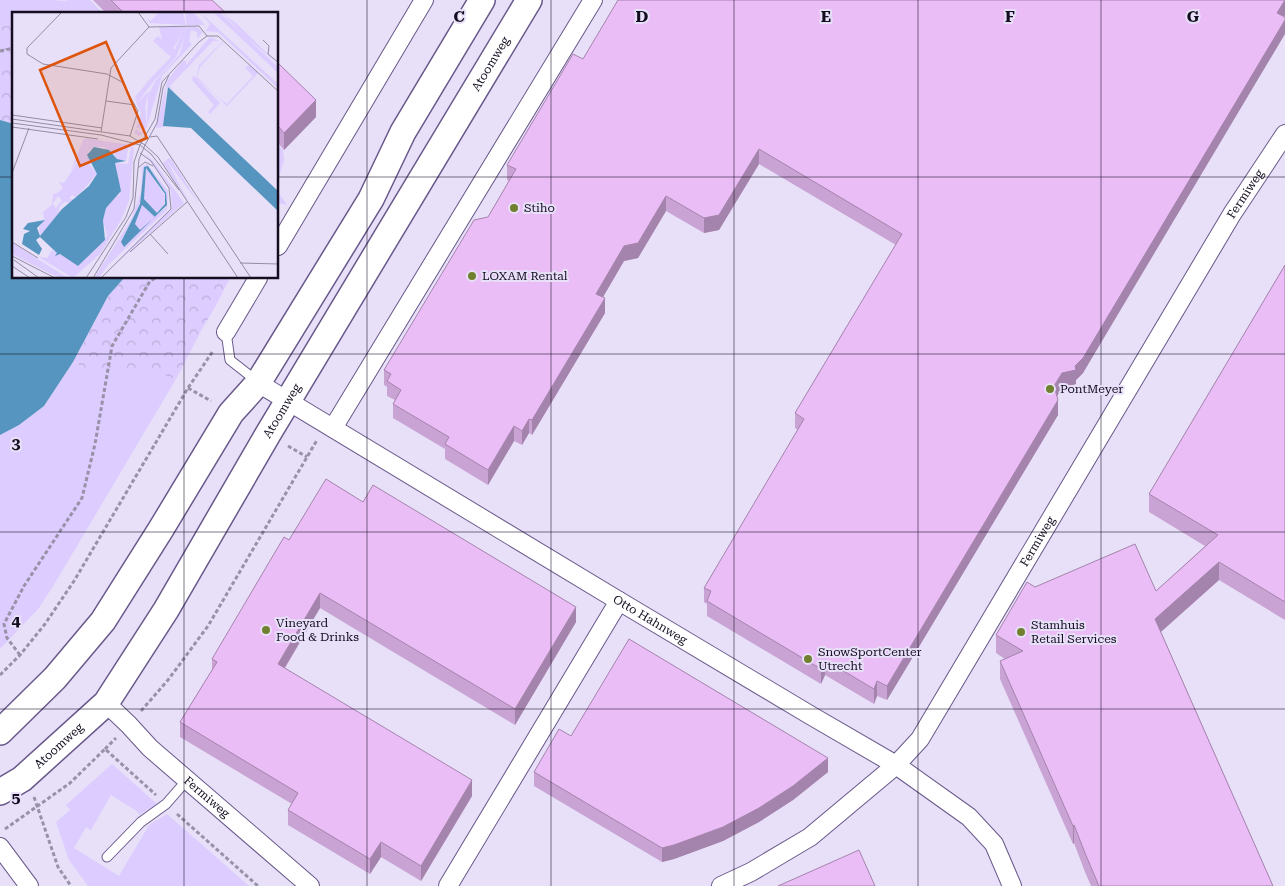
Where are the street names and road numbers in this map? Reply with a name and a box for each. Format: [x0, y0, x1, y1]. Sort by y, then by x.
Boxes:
street label: Atoomweg [469, 34, 513, 94]
street label: Fermiweg [1224, 167, 1267, 221]
street label: Atoomweg [260, 381, 304, 441]
street label: Fermiweg [1017, 514, 1058, 569]
street label: Otto Hahnweg [611, 592, 690, 647]
street label: Atoomweg [31, 720, 86, 772]
street label: Fermiweg [181, 773, 233, 821]

